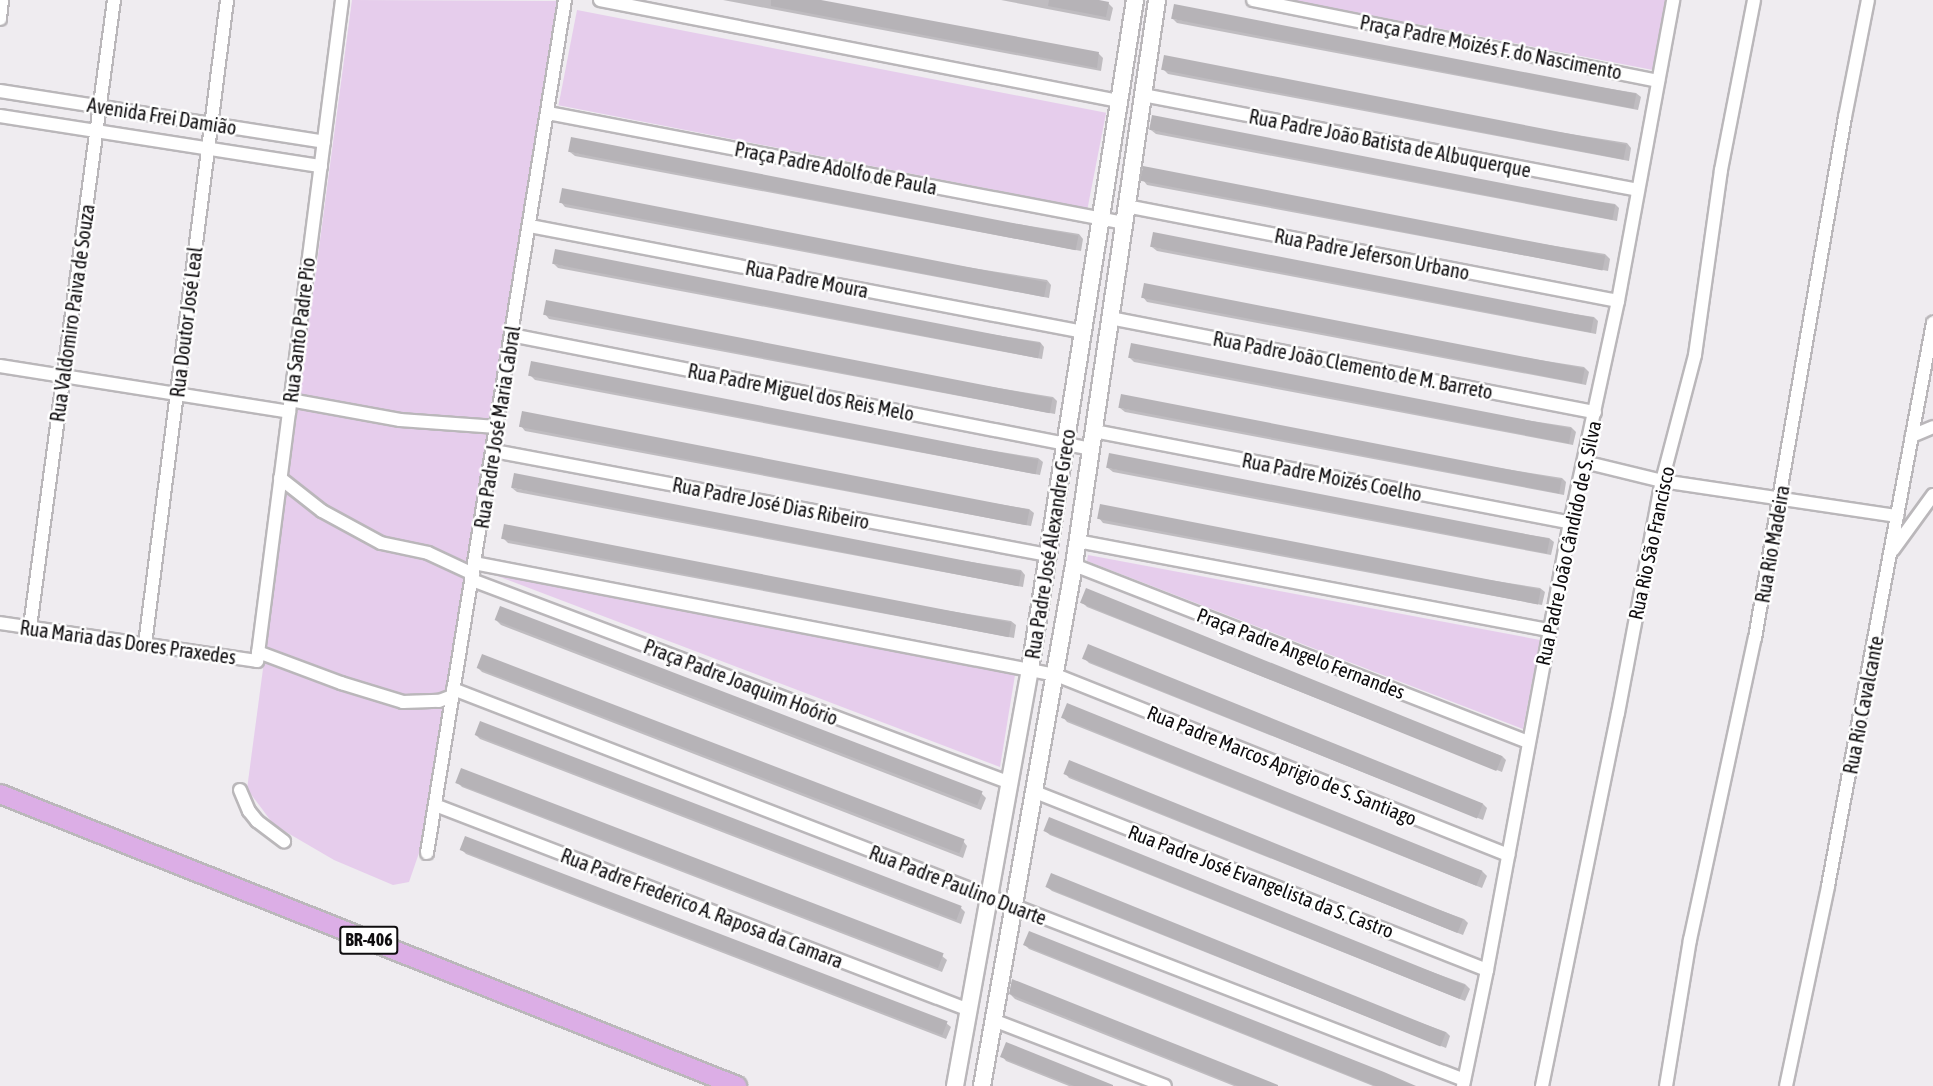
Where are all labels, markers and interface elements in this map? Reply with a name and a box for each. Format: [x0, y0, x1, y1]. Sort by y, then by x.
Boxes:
street label: Praça Padre Moizés F. do Nascimento [1358, 10, 1624, 84]
street label: Avenida Frei Damião [86, 92, 238, 140]
street label: Rua Padre João Batista de Albuquerque [1247, 104, 1533, 182]
street label: Praça Padre Adolfo de Paula [733, 137, 939, 199]
street label: Rua Valdomiro Paiva de Souza [45, 202, 99, 424]
street label: Rua Padre Jeferson Urbano [1272, 223, 1472, 285]
street label: Rua Doutor José Leal [165, 245, 207, 399]
street label: Rua Padre Moura [743, 255, 871, 303]
street label: Rua Santo Padre Pio [278, 256, 320, 404]
street label: Rua Padre José Maria Cabral [469, 324, 525, 530]
street label: Rua Padre João Clemento de M. Barreto [1211, 326, 1495, 404]
street label: Rua Padre Miguel dos Reis Melo [686, 358, 916, 426]
street label: Rua Padre João Cândido de S. Silva [1530, 418, 1606, 668]
street label: Rua Padre José Alexandre Greco [1020, 427, 1080, 661]
street label: Rua Padre Moizés Coelho [1240, 448, 1424, 506]
street label: Rua Rio São Francisco [1623, 464, 1679, 622]
street label: Rua Padre José Dias Ribeiro [670, 472, 872, 534]
street label: Rua Rio Madeira [1750, 483, 1794, 605]
street label: Praça Padre Angelo Fernandes [1194, 602, 1408, 704]
street label: Rua Maria das Dores Praxedes [18, 615, 238, 669]
street label: Praça Padre Joaquim Hoório [640, 634, 842, 730]
street label: Rua Rio Cavalcante [1838, 634, 1888, 776]
street label: Rua Padre Marcos Aprigio de S. Santiago [1144, 700, 1420, 830]
street label: Rua Padre José Evangelista da S. Castro [1125, 819, 1397, 943]
street label: Rua Padre Paulino Duarte [866, 840, 1050, 930]
street label: Rua Padre Frederico A. Raposa da Camara [557, 843, 847, 973]
road number: BR-406 [339, 925, 399, 955]

